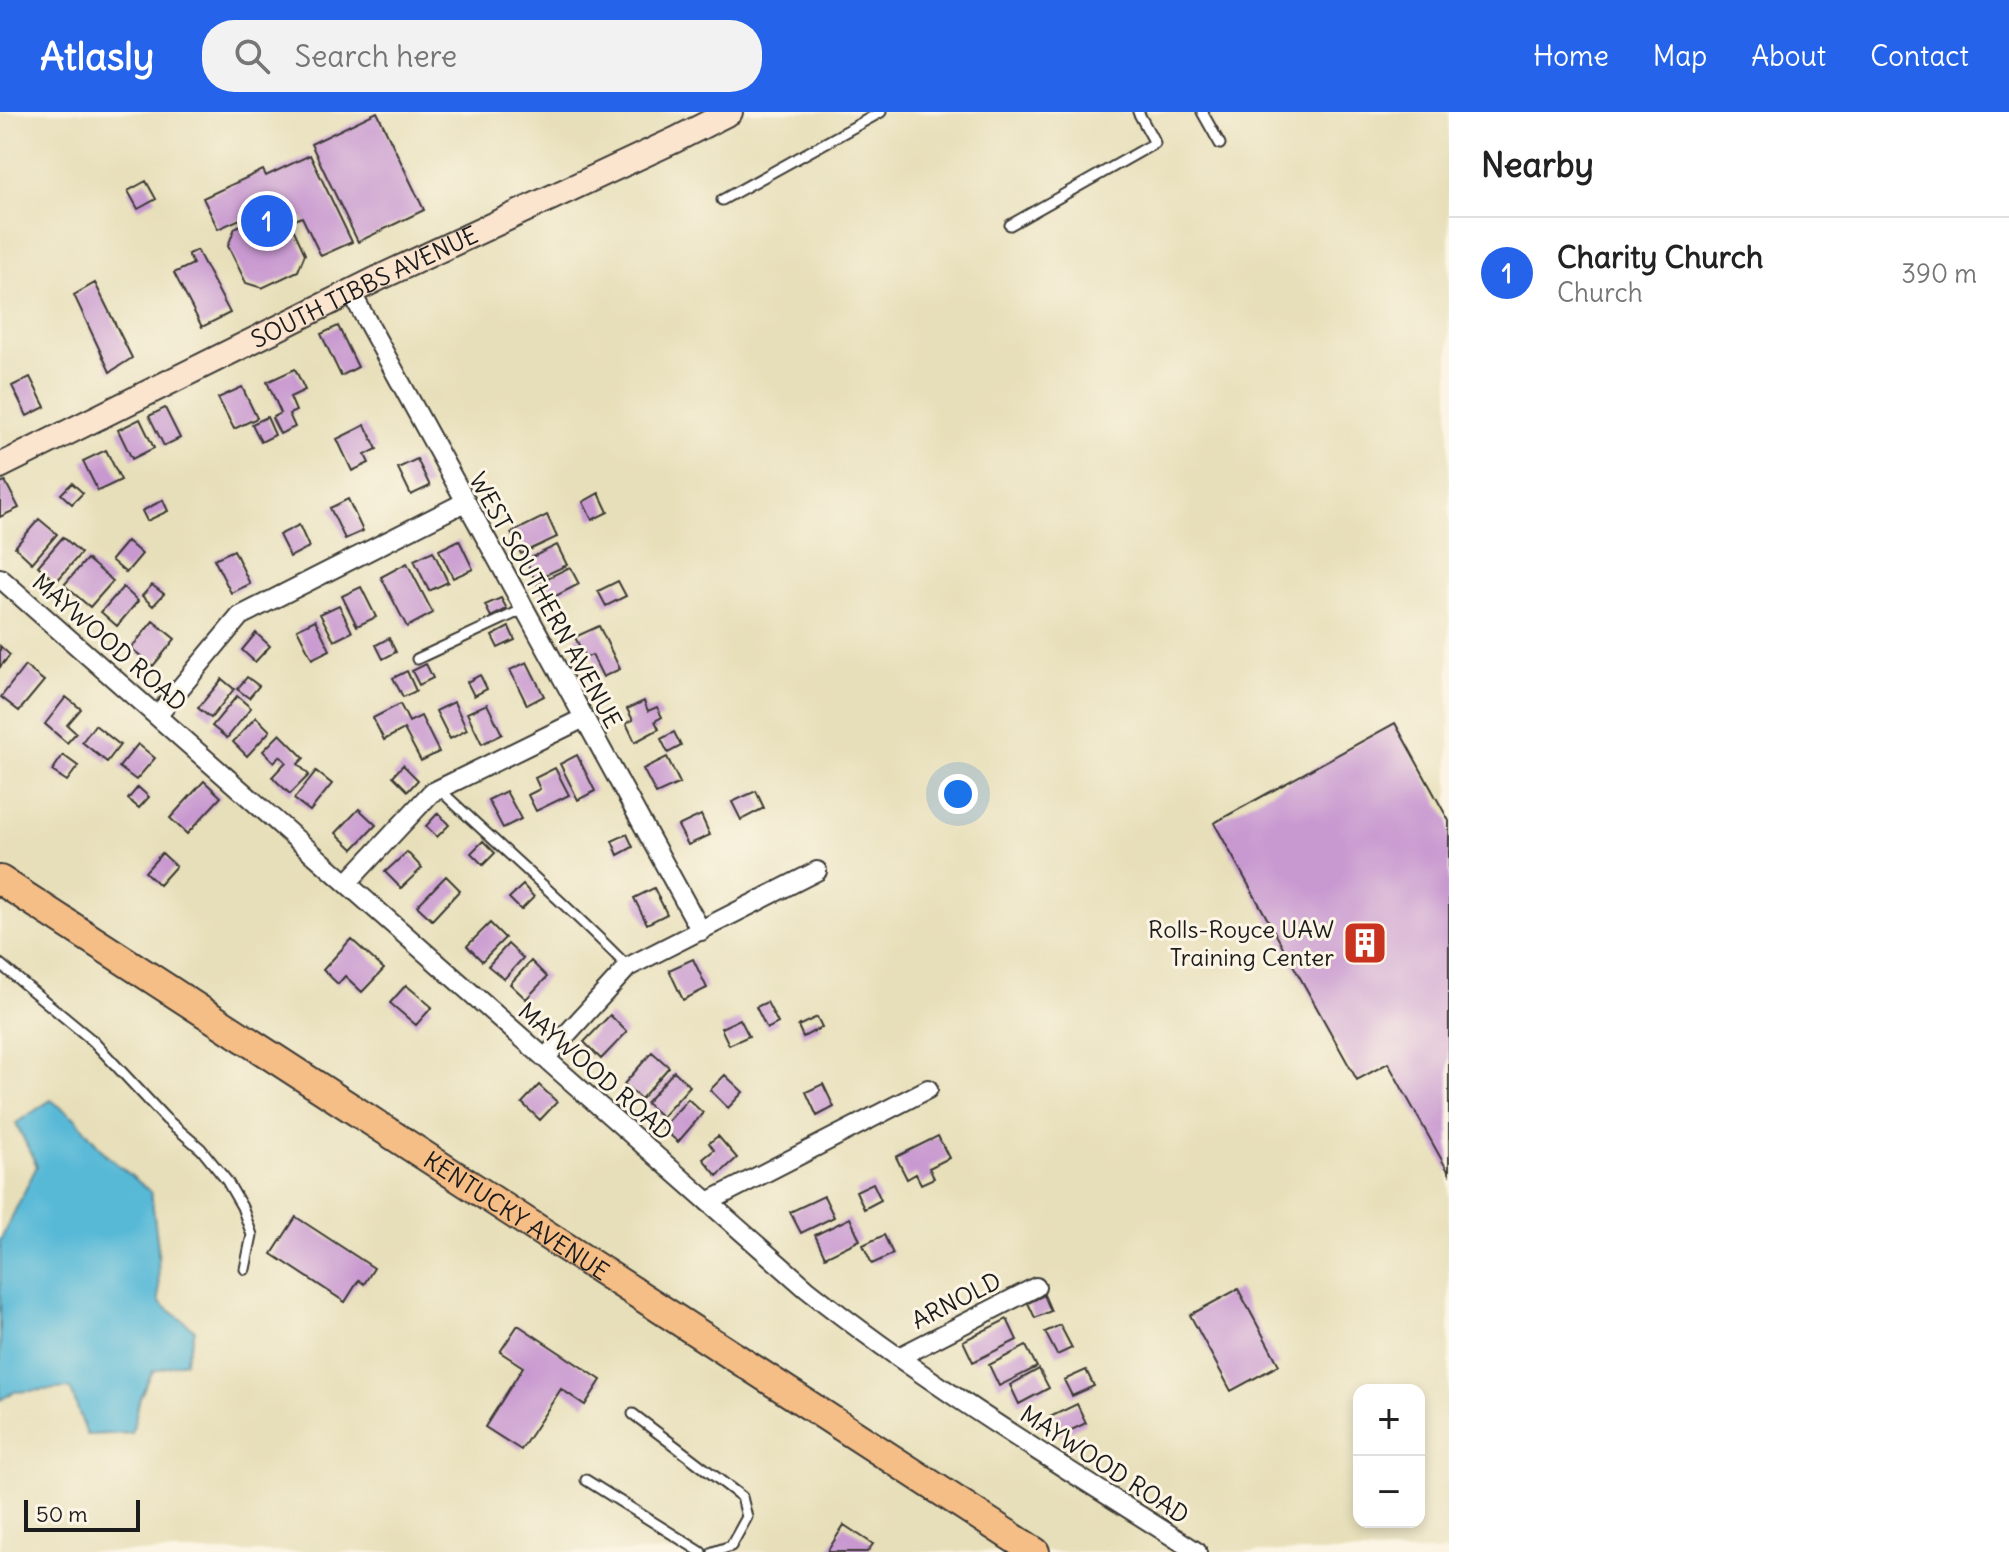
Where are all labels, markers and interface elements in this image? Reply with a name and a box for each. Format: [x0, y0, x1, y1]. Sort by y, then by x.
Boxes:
search box [202, 20, 762, 92]
text: Atlasly [40, 33, 154, 80]
icon: search [230, 34, 274, 78]
text: Search here [294, 37, 457, 75]
text: Home [1533, 38, 1609, 74]
text: Map [1653, 38, 1707, 74]
text: About [1751, 38, 1826, 74]
text: Contact [1870, 38, 1969, 74]
text: Nearby [1481, 143, 1594, 186]
pin: 1 [241, 191, 293, 251]
street label: SOUTH TIBBS AVENUE [246, 219, 482, 354]
text: Charity Church [1557, 238, 1763, 276]
text: 1 [1502, 257, 1512, 290]
text: 390 m [1901, 257, 1977, 290]
text: Church [1557, 276, 1643, 309]
street label: WEST SOUTHERN AVENUE [463, 467, 629, 733]
street label: MAYWOOD ROAD [27, 567, 193, 717]
your location [938, 774, 978, 814]
place label: Rolls-Royce UAW Training Center [1148, 914, 1334, 972]
building icon: Rolls-Royce UAW Training Center [1341, 919, 1389, 967]
street label: MAYWOOD ROAD [513, 996, 679, 1146]
street label: KENTUCKY AVENUE [418, 1144, 615, 1287]
street label: ARNOLD [906, 1265, 1006, 1335]
map controls [1353, 1384, 1425, 1528]
button: + [1353, 1384, 1425, 1456]
street label: MAYWOOD ROAD [1015, 1398, 1195, 1530]
button: − [1353, 1456, 1425, 1528]
scale bar [24, 1496, 140, 1532]
text: 50 m [36, 1500, 88, 1528]

